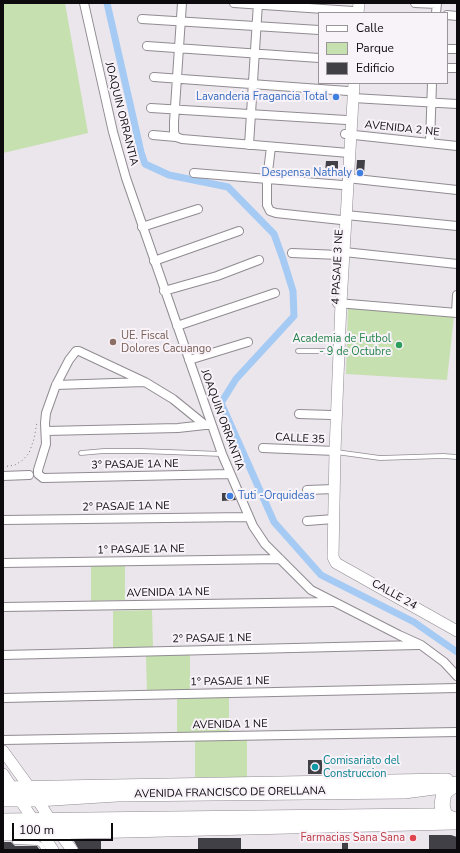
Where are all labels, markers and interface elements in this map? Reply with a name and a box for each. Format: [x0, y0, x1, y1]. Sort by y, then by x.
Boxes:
legend [318, 12, 448, 84]
text: Calle [356, 20, 384, 36]
text: Parque [356, 40, 394, 56]
text: Edificio [356, 60, 394, 76]
street label: JOAQUIN ORRANTIA [102, 61, 140, 167]
place label: Lavanderia Fragancia Total [196, 90, 328, 104]
marker: Lavanderia Fragancia Total [331, 92, 341, 102]
street label: AVENIDA 2 NE [364, 119, 440, 139]
place label: Despensa Nathaly [262, 166, 352, 180]
marker: Despensa Nathaly [355, 168, 365, 178]
street label: 4 PASAJE 3 NE [329, 229, 347, 305]
place label: UE. Fiscal Dolores Cacuango [121, 329, 211, 355]
place label: Academia de Futbol - 9 de Octubre [292, 332, 391, 358]
marker: UE. Fiscal Dolores Cacuango [108, 337, 118, 347]
marker: Academia de Futbol - 9 de Octubre [394, 340, 404, 350]
street label: JOAQUIN ORRANTIA [198, 368, 246, 472]
street label: CALLE 35 [275, 431, 325, 447]
street label: 3° PASAJE 1A NE [91, 458, 179, 472]
place label: Tuti -Orquideas [238, 489, 315, 503]
marker: Tuti -Orquideas [225, 491, 235, 501]
street label: 2° PASAJE 1A NE [82, 500, 170, 514]
street label: 1° PASAJE 1A NE [97, 543, 185, 557]
street label: CALLE 24 [369, 577, 419, 613]
street label: AVENIDA 1A NE [126, 586, 210, 600]
street label: 2° PASAJE 1 NE [172, 632, 252, 646]
street label: 1° PASAJE 1 NE [190, 675, 270, 689]
street label: AVENIDA 1 NE [192, 718, 268, 732]
place label: Comisariato del Construccion [323, 754, 400, 780]
marker: Comisariato del Construccion [310, 762, 320, 772]
street label: AVENIDA FRANCISCO DE ORELLANA [134, 785, 326, 801]
scale bar [14, 815, 115, 841]
text: 100 m [19, 822, 54, 838]
place label: Farmacias Sana Sana [300, 831, 405, 845]
marker: Farmacias Sana Sana [408, 833, 418, 843]

